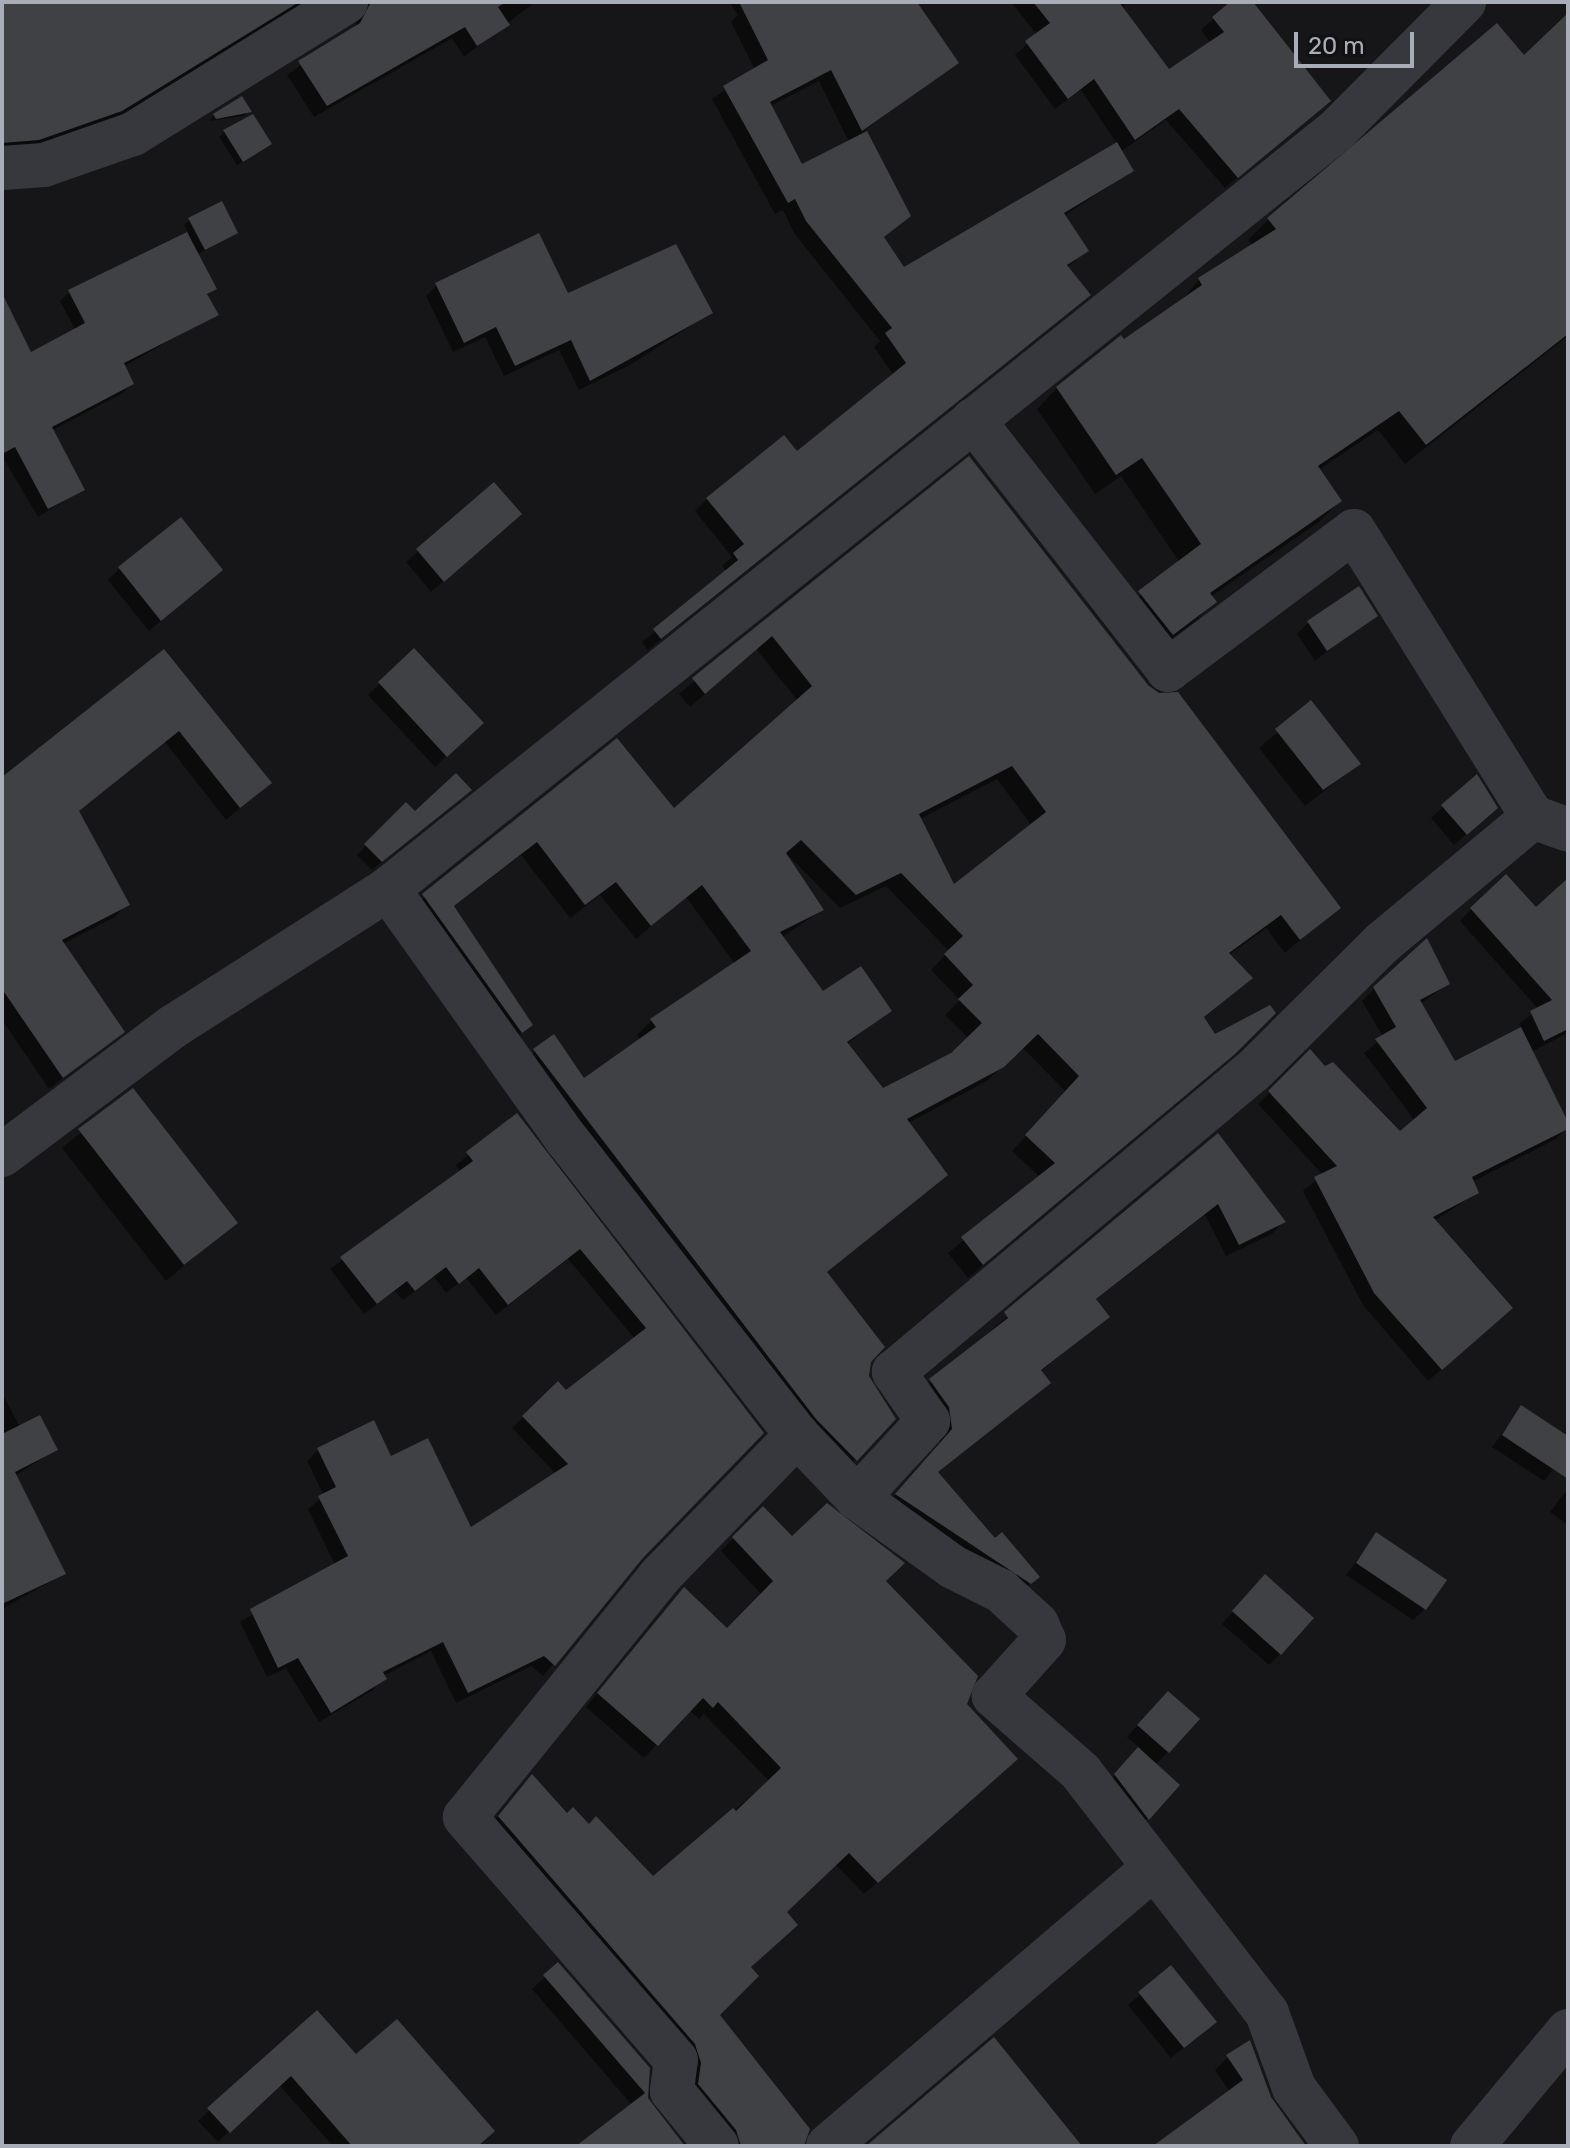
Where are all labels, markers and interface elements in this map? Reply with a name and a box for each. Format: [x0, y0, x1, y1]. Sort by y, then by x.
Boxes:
scale bar [1298, 16, 1418, 66]
text: 20 m [1308, 32, 1365, 60]

